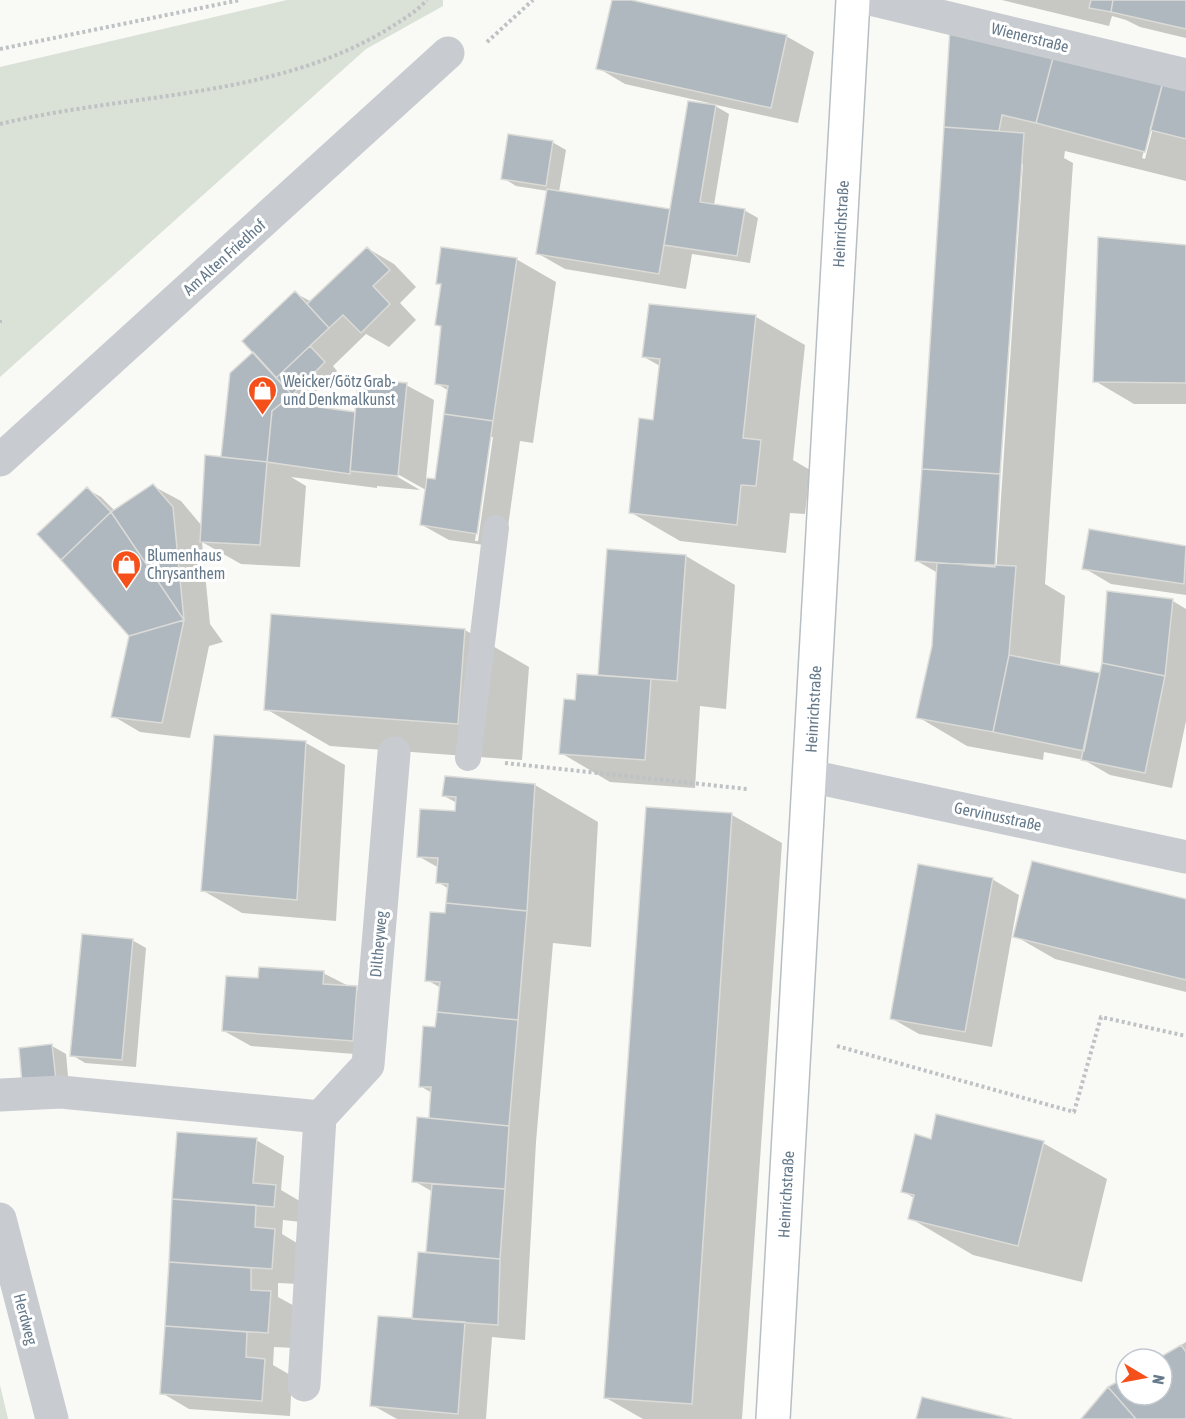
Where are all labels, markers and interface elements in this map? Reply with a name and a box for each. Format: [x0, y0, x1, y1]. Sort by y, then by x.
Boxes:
street label: Wienerstraße [989, 19, 1071, 55]
street label: Heinrichstraße [829, 180, 852, 268]
street label: Am Alten Friedhof [179, 215, 269, 299]
place label: Weicker/Götz Grab- und Denkmalkunst [283, 372, 396, 408]
shop icon: Weicker/Götz Grab- und Denkmalkunst [246, 374, 278, 416]
place label: Blumenhaus Chrysanthem [147, 546, 225, 583]
shop icon: Blumenhaus Chrysanthem [110, 548, 142, 590]
street label: Heinrichstraße [802, 665, 824, 753]
street label: Gervinusstraße [953, 798, 1043, 834]
street label: Diltheyweg [366, 910, 391, 978]
street label: Heinrichstraße [774, 1150, 797, 1238]
street label: Herdweg [10, 1291, 42, 1347]
north arrow [1114, 1347, 1174, 1407]
text: N [1149, 1373, 1168, 1386]

